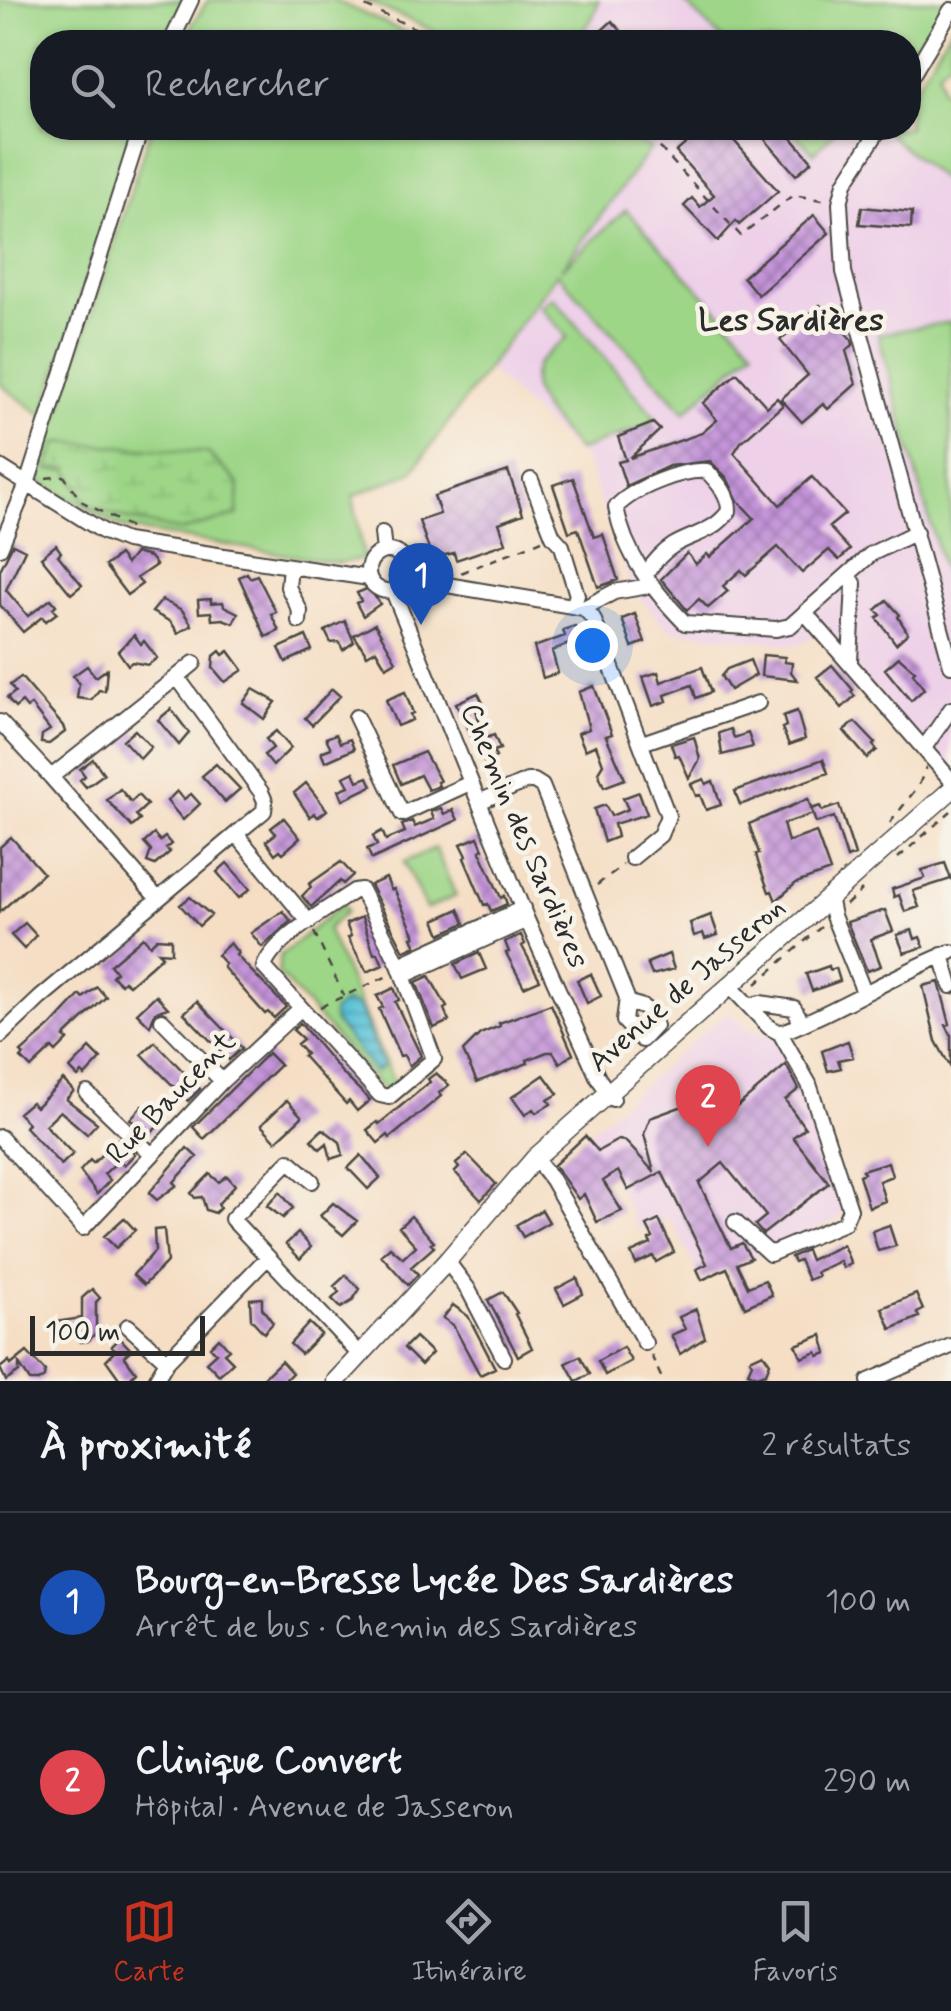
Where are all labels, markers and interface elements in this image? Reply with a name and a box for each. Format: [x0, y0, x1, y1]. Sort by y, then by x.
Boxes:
search box [30, 30, 921, 140]
icon: search [65, 58, 120, 113]
text: Rechercher [145, 61, 330, 110]
district label: Les Sardières [698, 300, 884, 342]
pin: 1 [388, 542, 454, 625]
your location [567, 620, 618, 671]
street label: Chemin des Sardières [451, 698, 597, 974]
street label: Avenue de Jasseron [580, 889, 794, 1081]
street label: Rue Baucent [98, 1023, 245, 1173]
pin: 2 [676, 1064, 740, 1147]
scale bar [30, 1311, 205, 1356]
text: 100 m [45, 1315, 120, 1352]
text: À proximité [40, 1419, 251, 1474]
text: 2 résultats [761, 1425, 911, 1467]
text: Bourg-en-Bresse Lycée Des Sardières [135, 1557, 734, 1606]
text: 1 [65, 1581, 80, 1623]
text: 100 m [825, 1581, 911, 1623]
text: Arrêt de bus · Chemin des Sardières [135, 1606, 637, 1648]
text: Clinique Convert [135, 1737, 402, 1786]
text: 2 [65, 1761, 80, 1803]
text: 290 m [823, 1761, 911, 1803]
text: Hôpital · Avenue de Jasseron [135, 1786, 514, 1828]
tab: Carte [113, 1894, 185, 1991]
tab: Itinéraire [411, 1894, 526, 1991]
tab: Favoris [753, 1894, 838, 1991]

